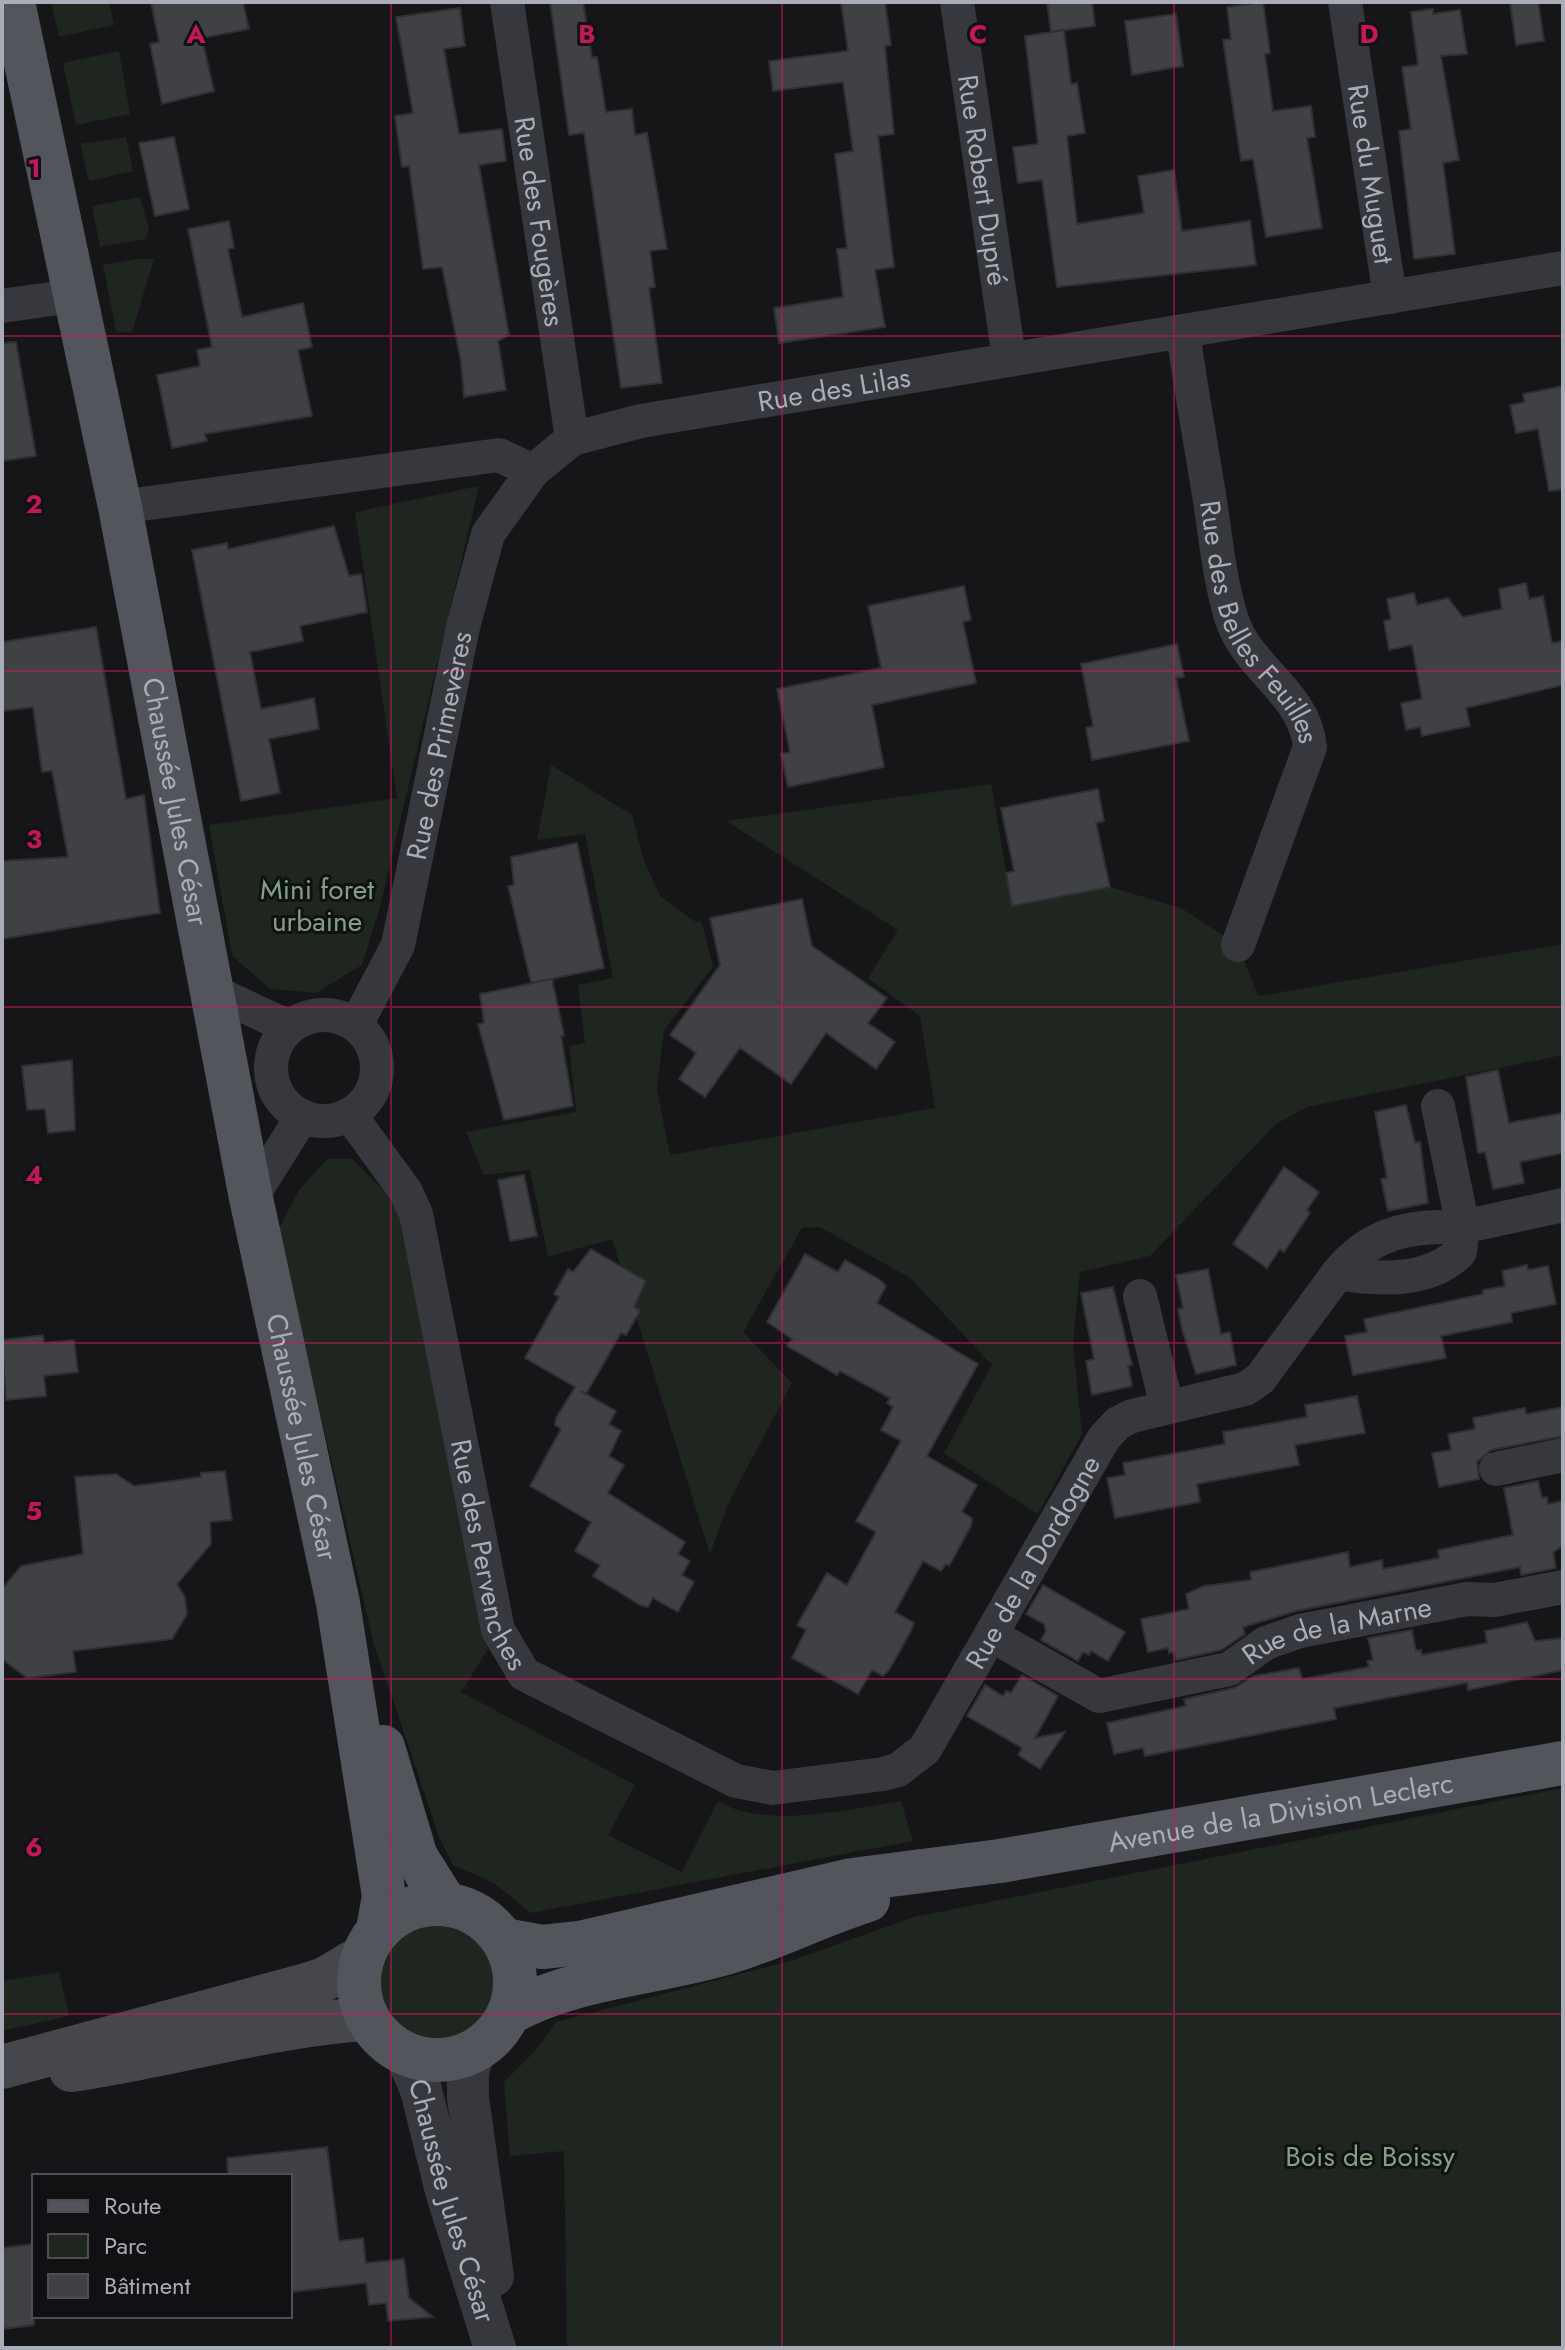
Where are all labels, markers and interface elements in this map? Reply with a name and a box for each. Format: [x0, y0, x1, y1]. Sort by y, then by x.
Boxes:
text: A [185, 15, 206, 53]
text: B [578, 15, 596, 53]
text: C [969, 15, 987, 53]
text: D [1359, 15, 1379, 53]
street label: Rue Robert Dupré [947, 72, 1018, 288]
street label: Rue du Muguet [1337, 81, 1405, 267]
street label: Rue des Fougères [503, 114, 575, 329]
text: 1 [27, 149, 41, 187]
street label: Rue des Lilas [755, 357, 914, 422]
text: 2 [25, 485, 43, 523]
street label: Rue des Belles Feuilles [1189, 498, 1329, 747]
street label: Rue des Primevères [396, 628, 483, 863]
street label: Chaussée Jules César [132, 674, 219, 930]
text: 3 [26, 820, 42, 858]
park label: Mini foret urbaine [260, 869, 374, 942]
text: 4 [25, 1156, 43, 1194]
street label: Chaussée Jules César [255, 1310, 348, 1565]
street label: Rue des Pervenches [440, 1436, 537, 1678]
street label: Rue de la Dordogne [955, 1448, 1111, 1677]
text: 5 [26, 1492, 42, 1530]
street label: Rue de la Marne [1234, 1586, 1435, 1675]
street label: Avenue de la Division Leclerc [1105, 1762, 1456, 1863]
text: 6 [25, 1828, 43, 1866]
street label: Chaussée Jules César [397, 2072, 506, 2328]
park label: Bois de Boissy [1285, 2136, 1455, 2177]
legend [32, 2174, 292, 2318]
text: Route [104, 2188, 161, 2223]
text: Parc [104, 2228, 147, 2263]
text: Bâtiment [104, 2268, 191, 2303]

